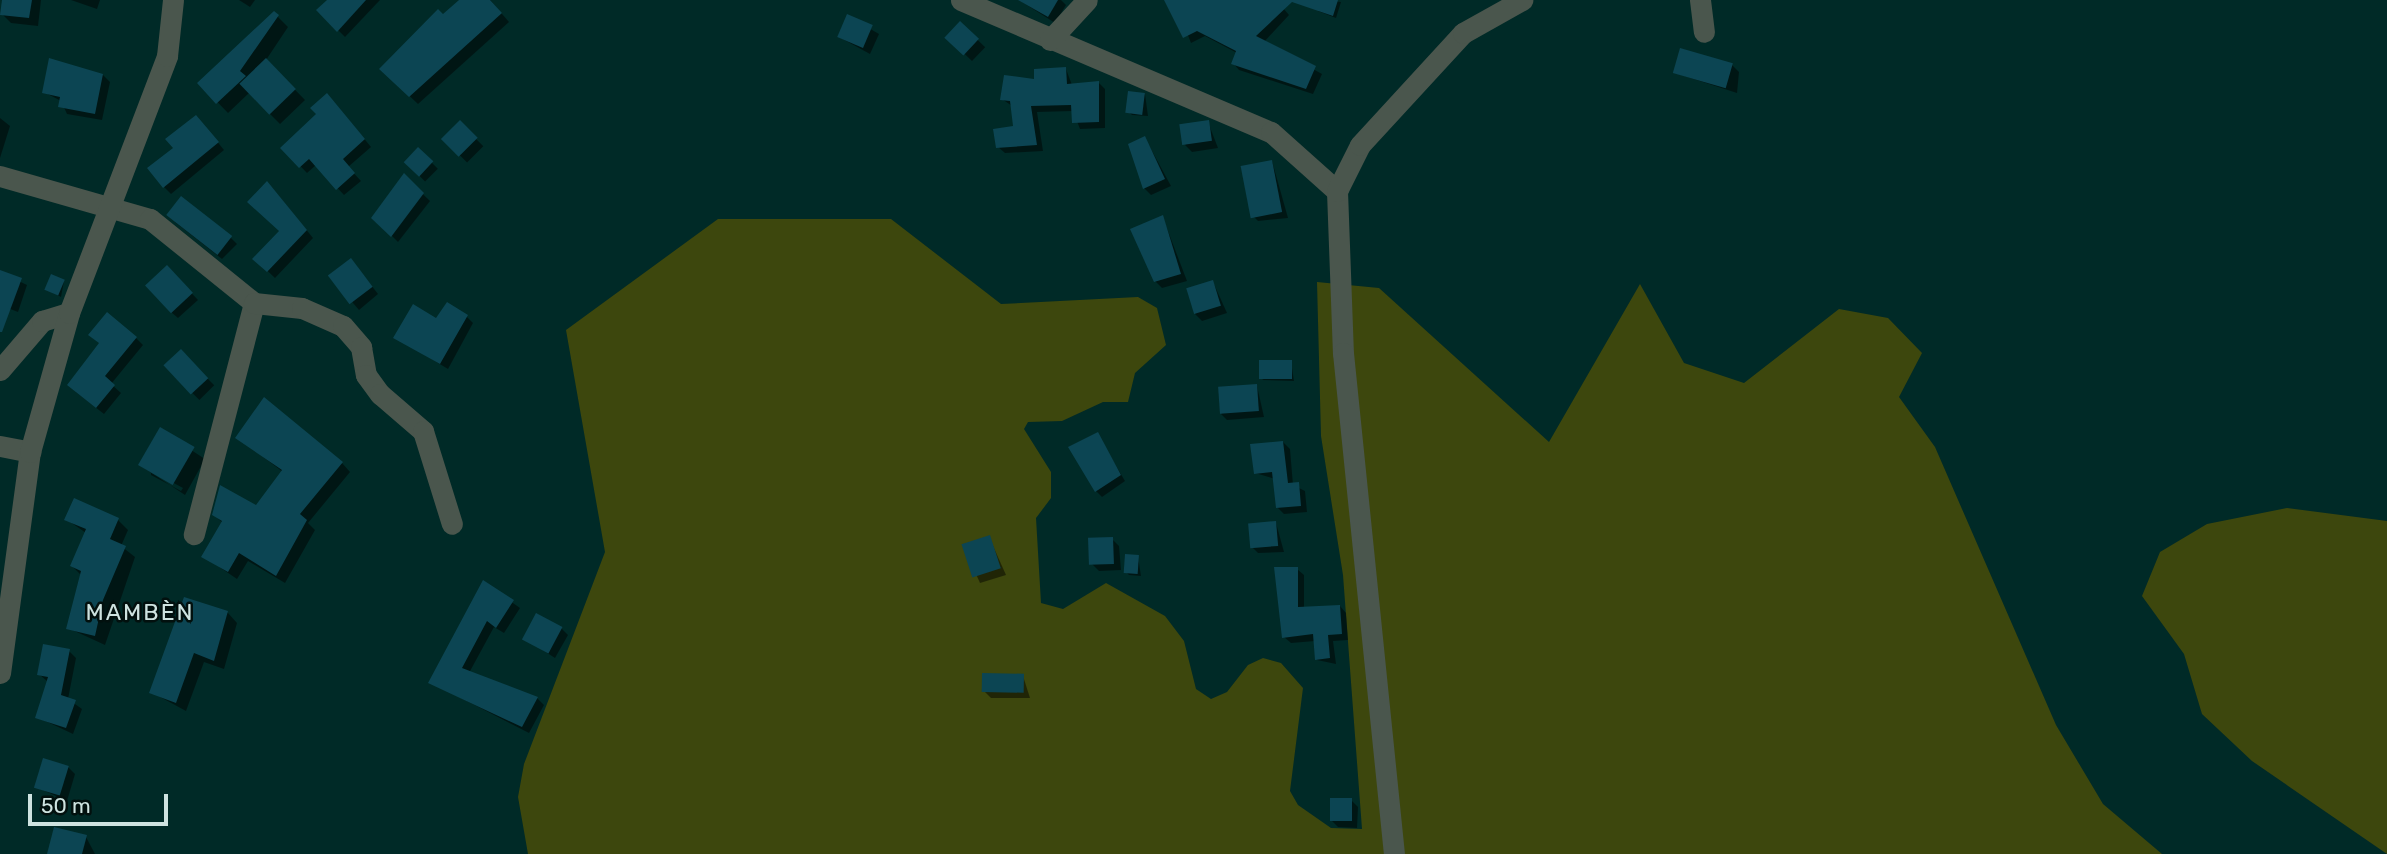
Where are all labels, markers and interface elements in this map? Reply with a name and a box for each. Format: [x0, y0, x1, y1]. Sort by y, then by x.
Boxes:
district label: MAMBÈN [86, 598, 194, 626]
scale bar [32, 780, 172, 824]
text: 50 m [41, 793, 91, 818]

